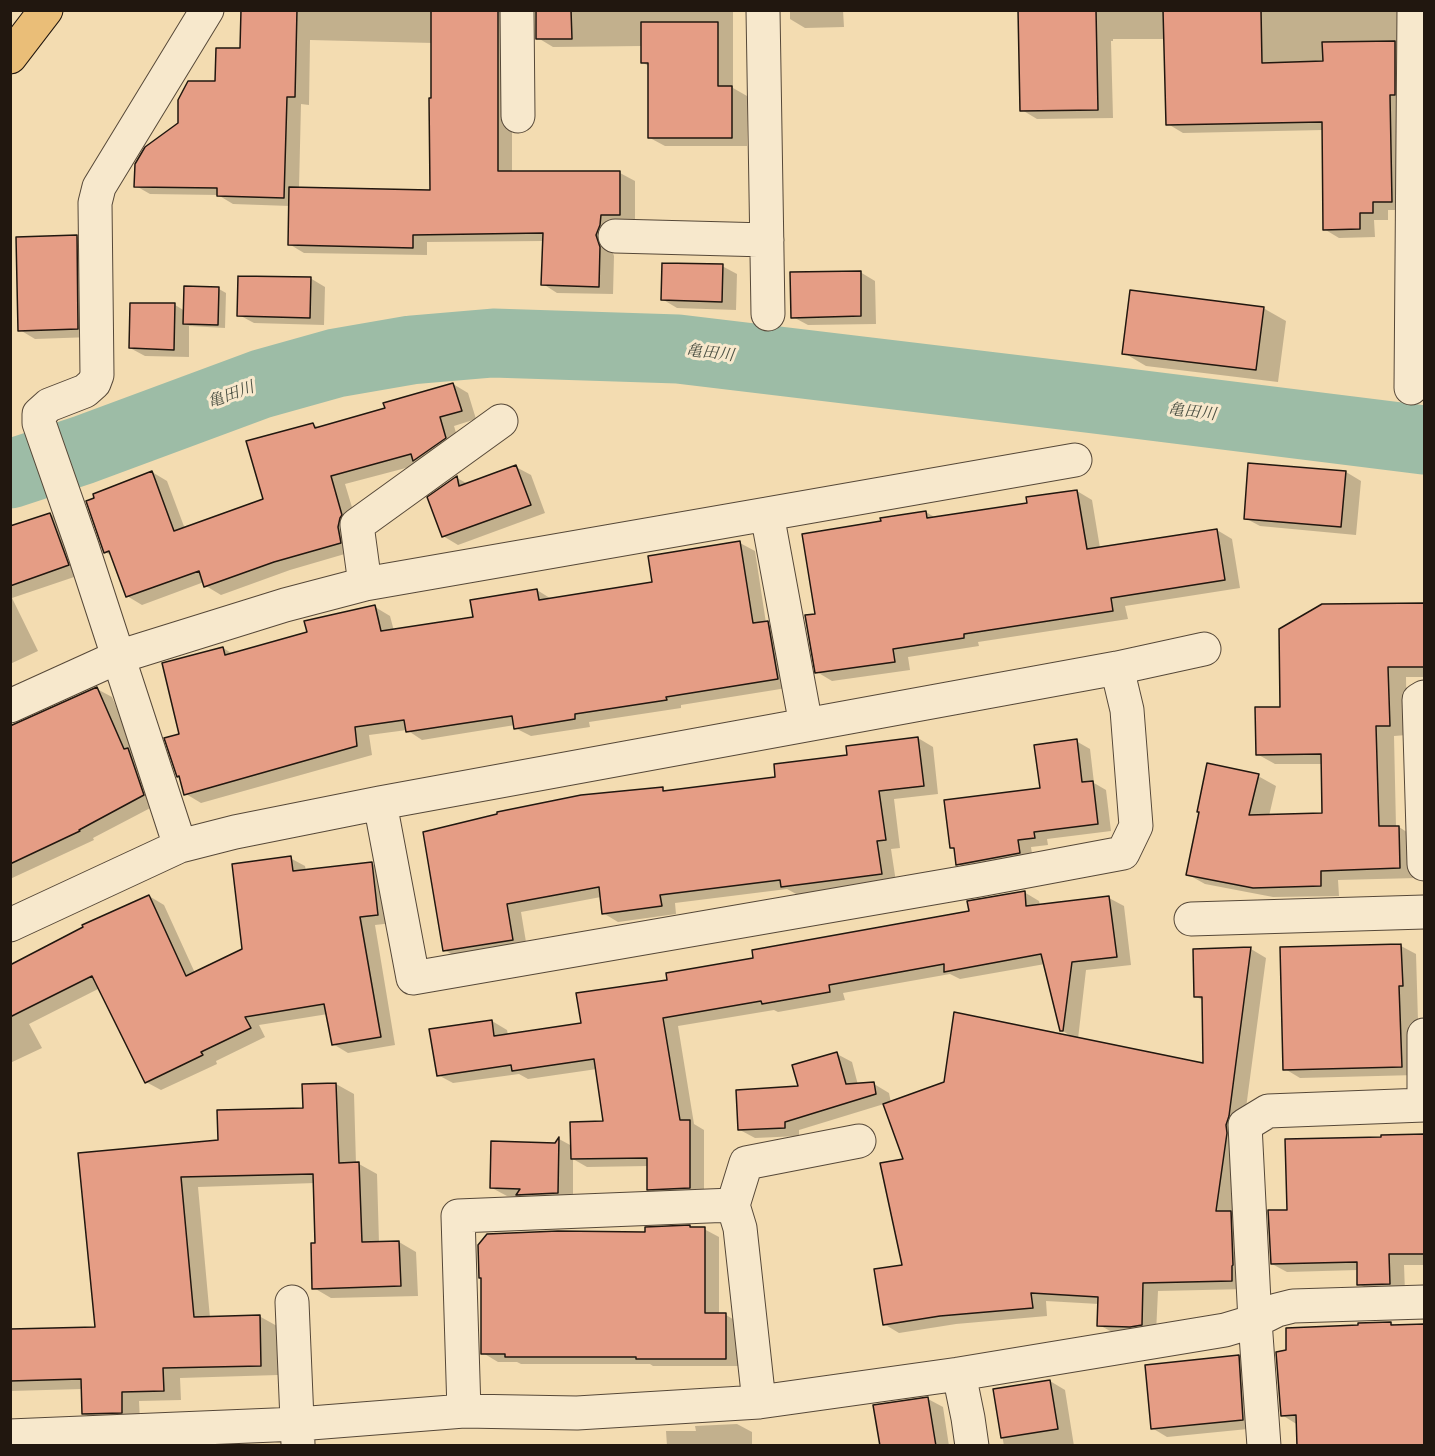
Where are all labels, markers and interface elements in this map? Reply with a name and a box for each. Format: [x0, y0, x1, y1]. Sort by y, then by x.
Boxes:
water label: 亀田川 [685, 341, 735, 365]
water label: 亀田川 [205, 378, 257, 412]
water label: 亀田川 [1167, 400, 1217, 424]

